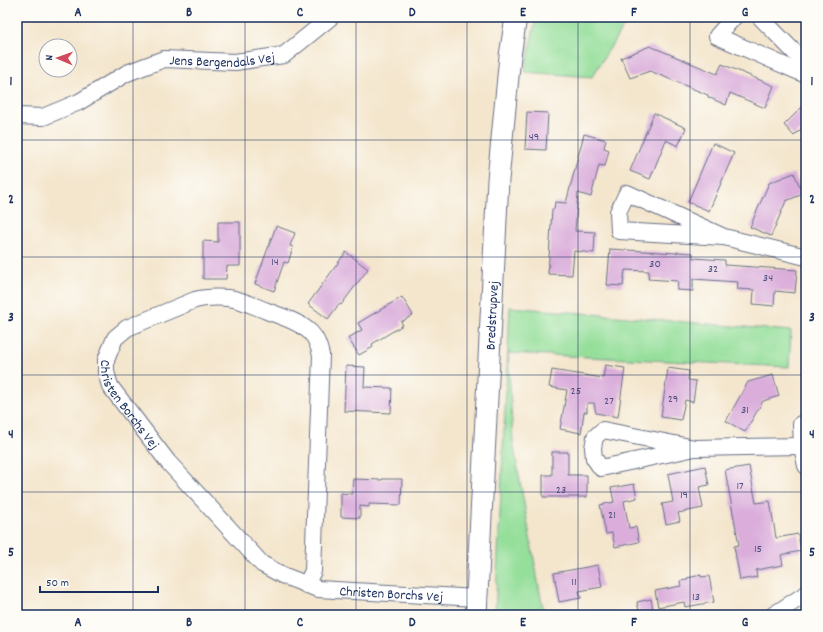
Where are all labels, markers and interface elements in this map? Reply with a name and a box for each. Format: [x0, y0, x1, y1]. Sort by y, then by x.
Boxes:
text: A [74, 4, 82, 23]
text: B [186, 4, 192, 23]
text: C [297, 4, 304, 23]
text: D [409, 4, 416, 23]
text: E [520, 4, 527, 23]
text: F [631, 4, 637, 23]
text: G [742, 4, 749, 23]
north arrow [38, 38, 78, 78]
street label: Jens Bergendals Vej [169, 48, 277, 74]
text: N [42, 54, 58, 61]
text: 1 [10, 73, 13, 92]
text: 1 [811, 73, 814, 92]
house number: 49 [529, 129, 539, 146]
text: 2 [8, 191, 14, 210]
text: 2 [809, 191, 815, 210]
house number: 14 [271, 254, 279, 271]
house number: 30 [649, 256, 661, 273]
house number: 32 [708, 261, 718, 278]
house number: 34 [763, 270, 773, 287]
street label: Bredstrupvej [481, 280, 505, 350]
text: 3 [8, 309, 14, 328]
text: 3 [809, 309, 815, 328]
street label: Christen Borchs Vej [94, 360, 163, 455]
house number: 25 [571, 383, 581, 400]
house number: 29 [668, 391, 678, 408]
house number: 27 [604, 393, 614, 410]
house number: 31 [741, 402, 749, 419]
text: 4 [8, 426, 14, 445]
text: 4 [809, 426, 815, 445]
house number: 17 [736, 478, 744, 495]
house number: 23 [556, 482, 566, 499]
house number: 19 [680, 487, 688, 504]
house number: 21 [608, 507, 616, 524]
house number: 15 [754, 541, 762, 558]
text: 5 [8, 544, 14, 563]
text: 5 [809, 544, 815, 563]
scale bar [40, 568, 158, 594]
house number: 11 [571, 574, 577, 591]
text: 50 m [46, 575, 69, 592]
street label: Christen Borchs Vej [339, 582, 444, 608]
house number: 13 [692, 589, 700, 606]
text: A [74, 614, 82, 632]
text: B [186, 614, 192, 632]
text: C [297, 614, 304, 632]
text: D [409, 614, 416, 632]
text: E [520, 614, 527, 632]
text: F [631, 614, 637, 632]
text: G [742, 614, 749, 632]

